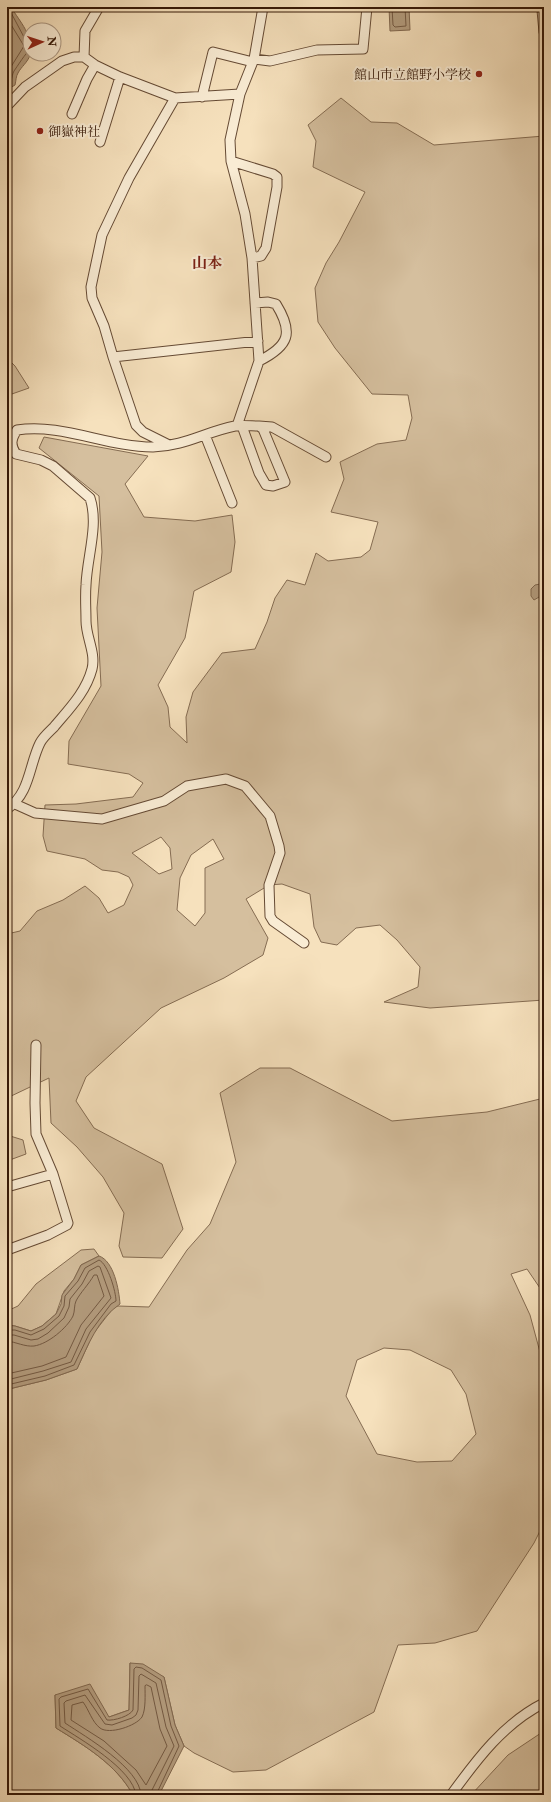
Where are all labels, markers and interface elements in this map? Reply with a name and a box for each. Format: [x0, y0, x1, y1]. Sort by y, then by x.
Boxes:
north arrow [22, 22, 62, 62]
text: N [45, 35, 58, 48]
place label: 館山市立館野小学校 [354, 67, 471, 83]
marker: 館山市立館野小学校 [474, 69, 484, 79]
place label: 御嶽神社 [48, 124, 100, 140]
marker: 御嶽神社 [35, 126, 45, 136]
district label: 山本 [192, 254, 222, 273]

